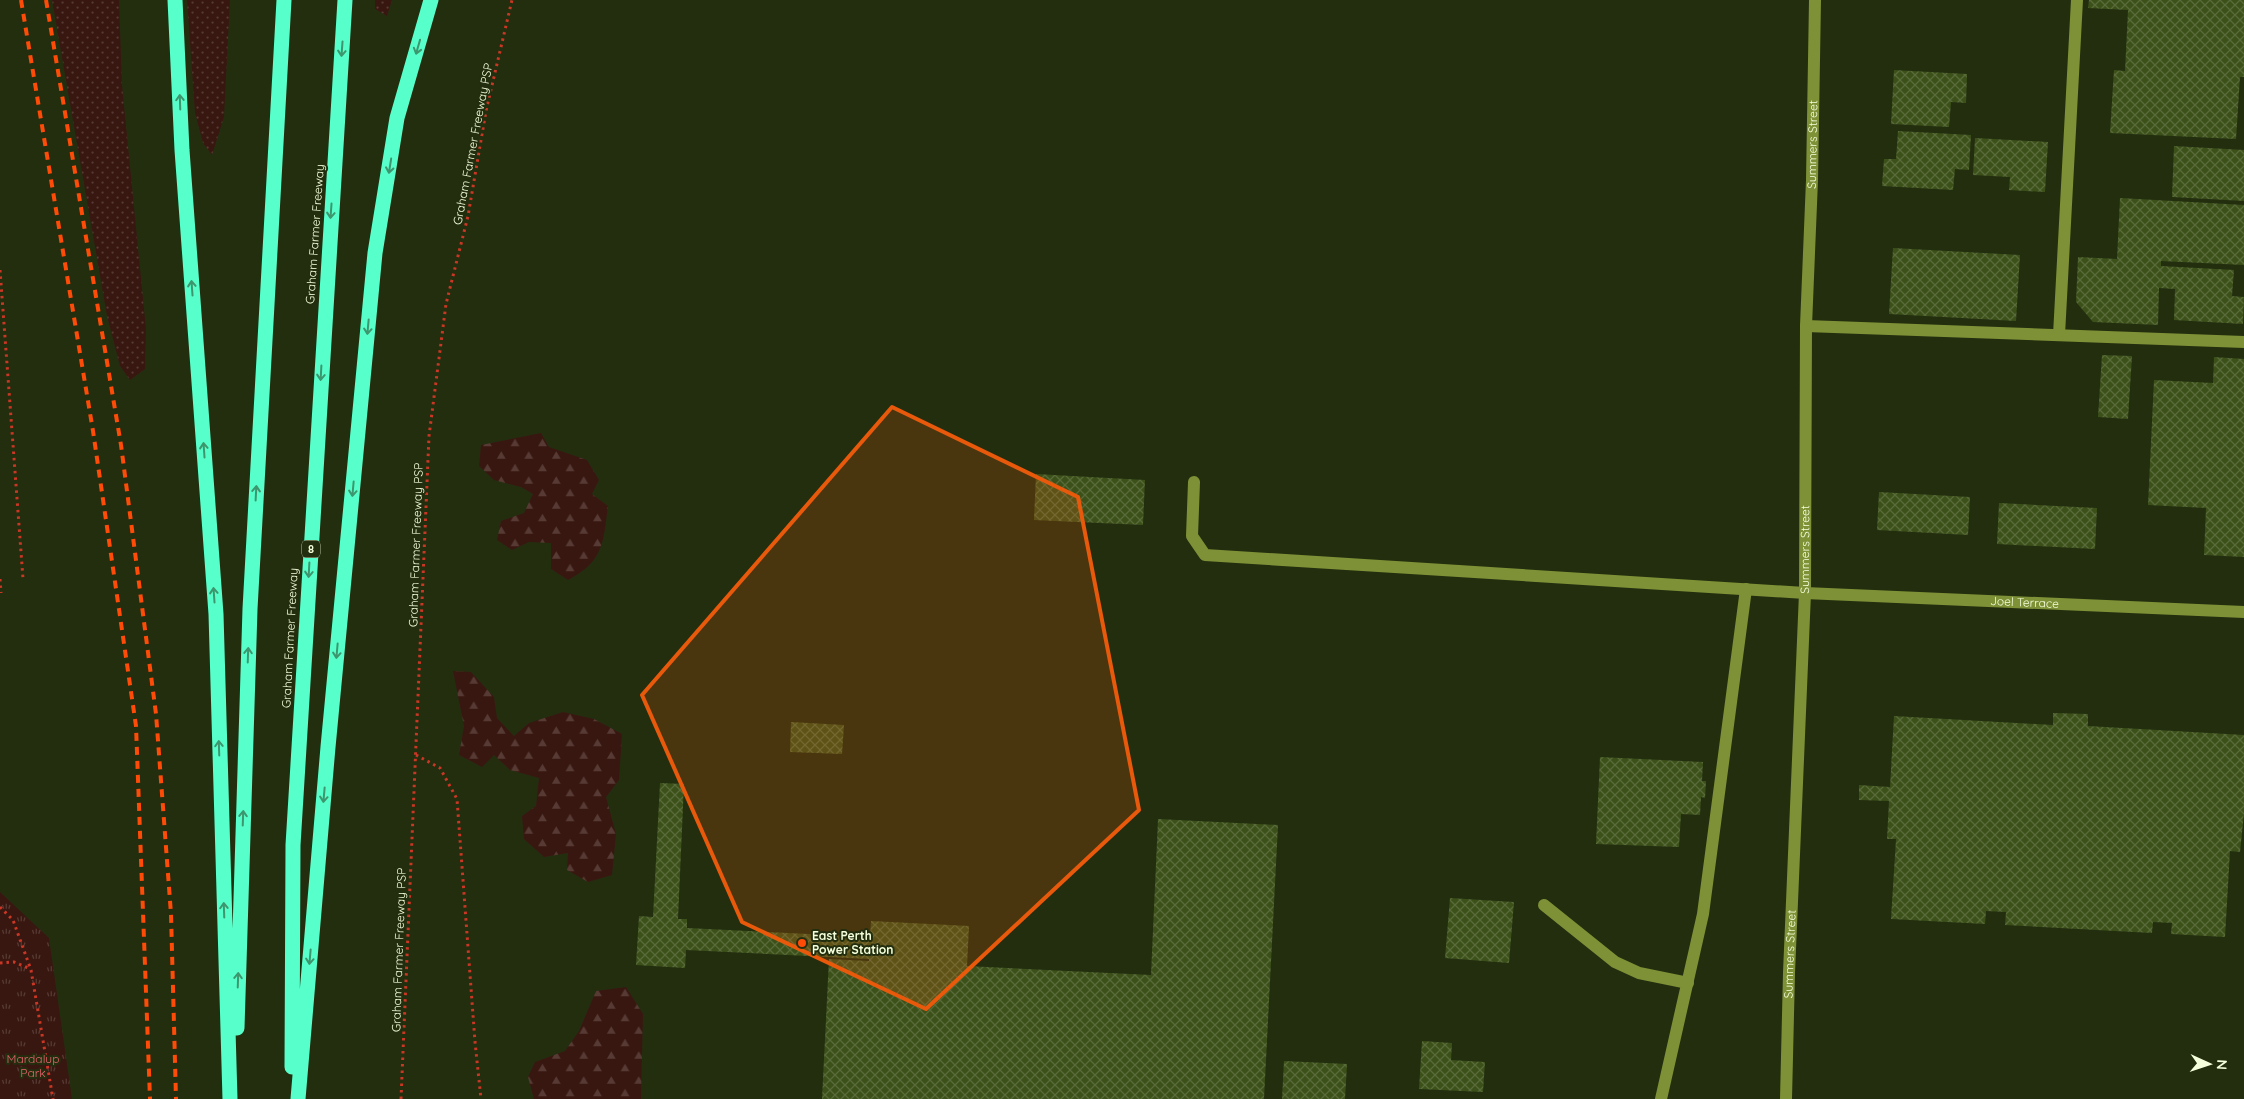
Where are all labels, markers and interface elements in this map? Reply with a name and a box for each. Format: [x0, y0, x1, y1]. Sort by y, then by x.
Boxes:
one-way arrow [412, 38, 422, 54]
one-way arrow [337, 40, 346, 56]
street label: Graham Farmer Freeway PSP [449, 62, 496, 226]
one-way arrow [175, 94, 184, 110]
street label: Summers Street [1804, 100, 1820, 189]
one-way arrow [384, 158, 394, 174]
street label: Graham Farmer Freeway [302, 163, 327, 304]
one-way arrow [326, 203, 336, 219]
one-way arrow [187, 281, 197, 297]
one-way arrow [364, 319, 373, 335]
one-way arrow [317, 365, 326, 381]
one-way arrow [199, 443, 209, 459]
street label: Graham Farmer Freeway PSP [405, 462, 426, 627]
one-way arrow [348, 480, 358, 496]
one-way arrow [252, 485, 261, 501]
street label: Summers Street [1797, 505, 1812, 594]
road number: 8 [302, 540, 320, 558]
one-way arrow [305, 562, 314, 578]
street label: Graham Farmer Freeway [278, 568, 301, 708]
one-way arrow [210, 587, 219, 603]
street label: Joel Terrace [1990, 593, 2060, 611]
one-way arrow [333, 642, 342, 658]
one-way arrow [244, 648, 253, 664]
one-way arrow [215, 740, 224, 756]
one-way arrow [319, 787, 329, 803]
one-way arrow [239, 810, 248, 826]
street label: Graham Farmer Freeway PSP [388, 867, 409, 1032]
one-way arrow [219, 903, 229, 919]
street label: Summers Street [1780, 909, 1799, 999]
place label: East Perth Power Station [812, 928, 893, 957]
marker: East Perth Power Station [796, 937, 808, 949]
one-way arrow [305, 949, 315, 965]
one-way arrow [234, 973, 243, 989]
north arrow [2184, 1039, 2234, 1089]
park label: Mardalup Park [7, 1051, 59, 1080]
text: N [2213, 1059, 2231, 1070]

